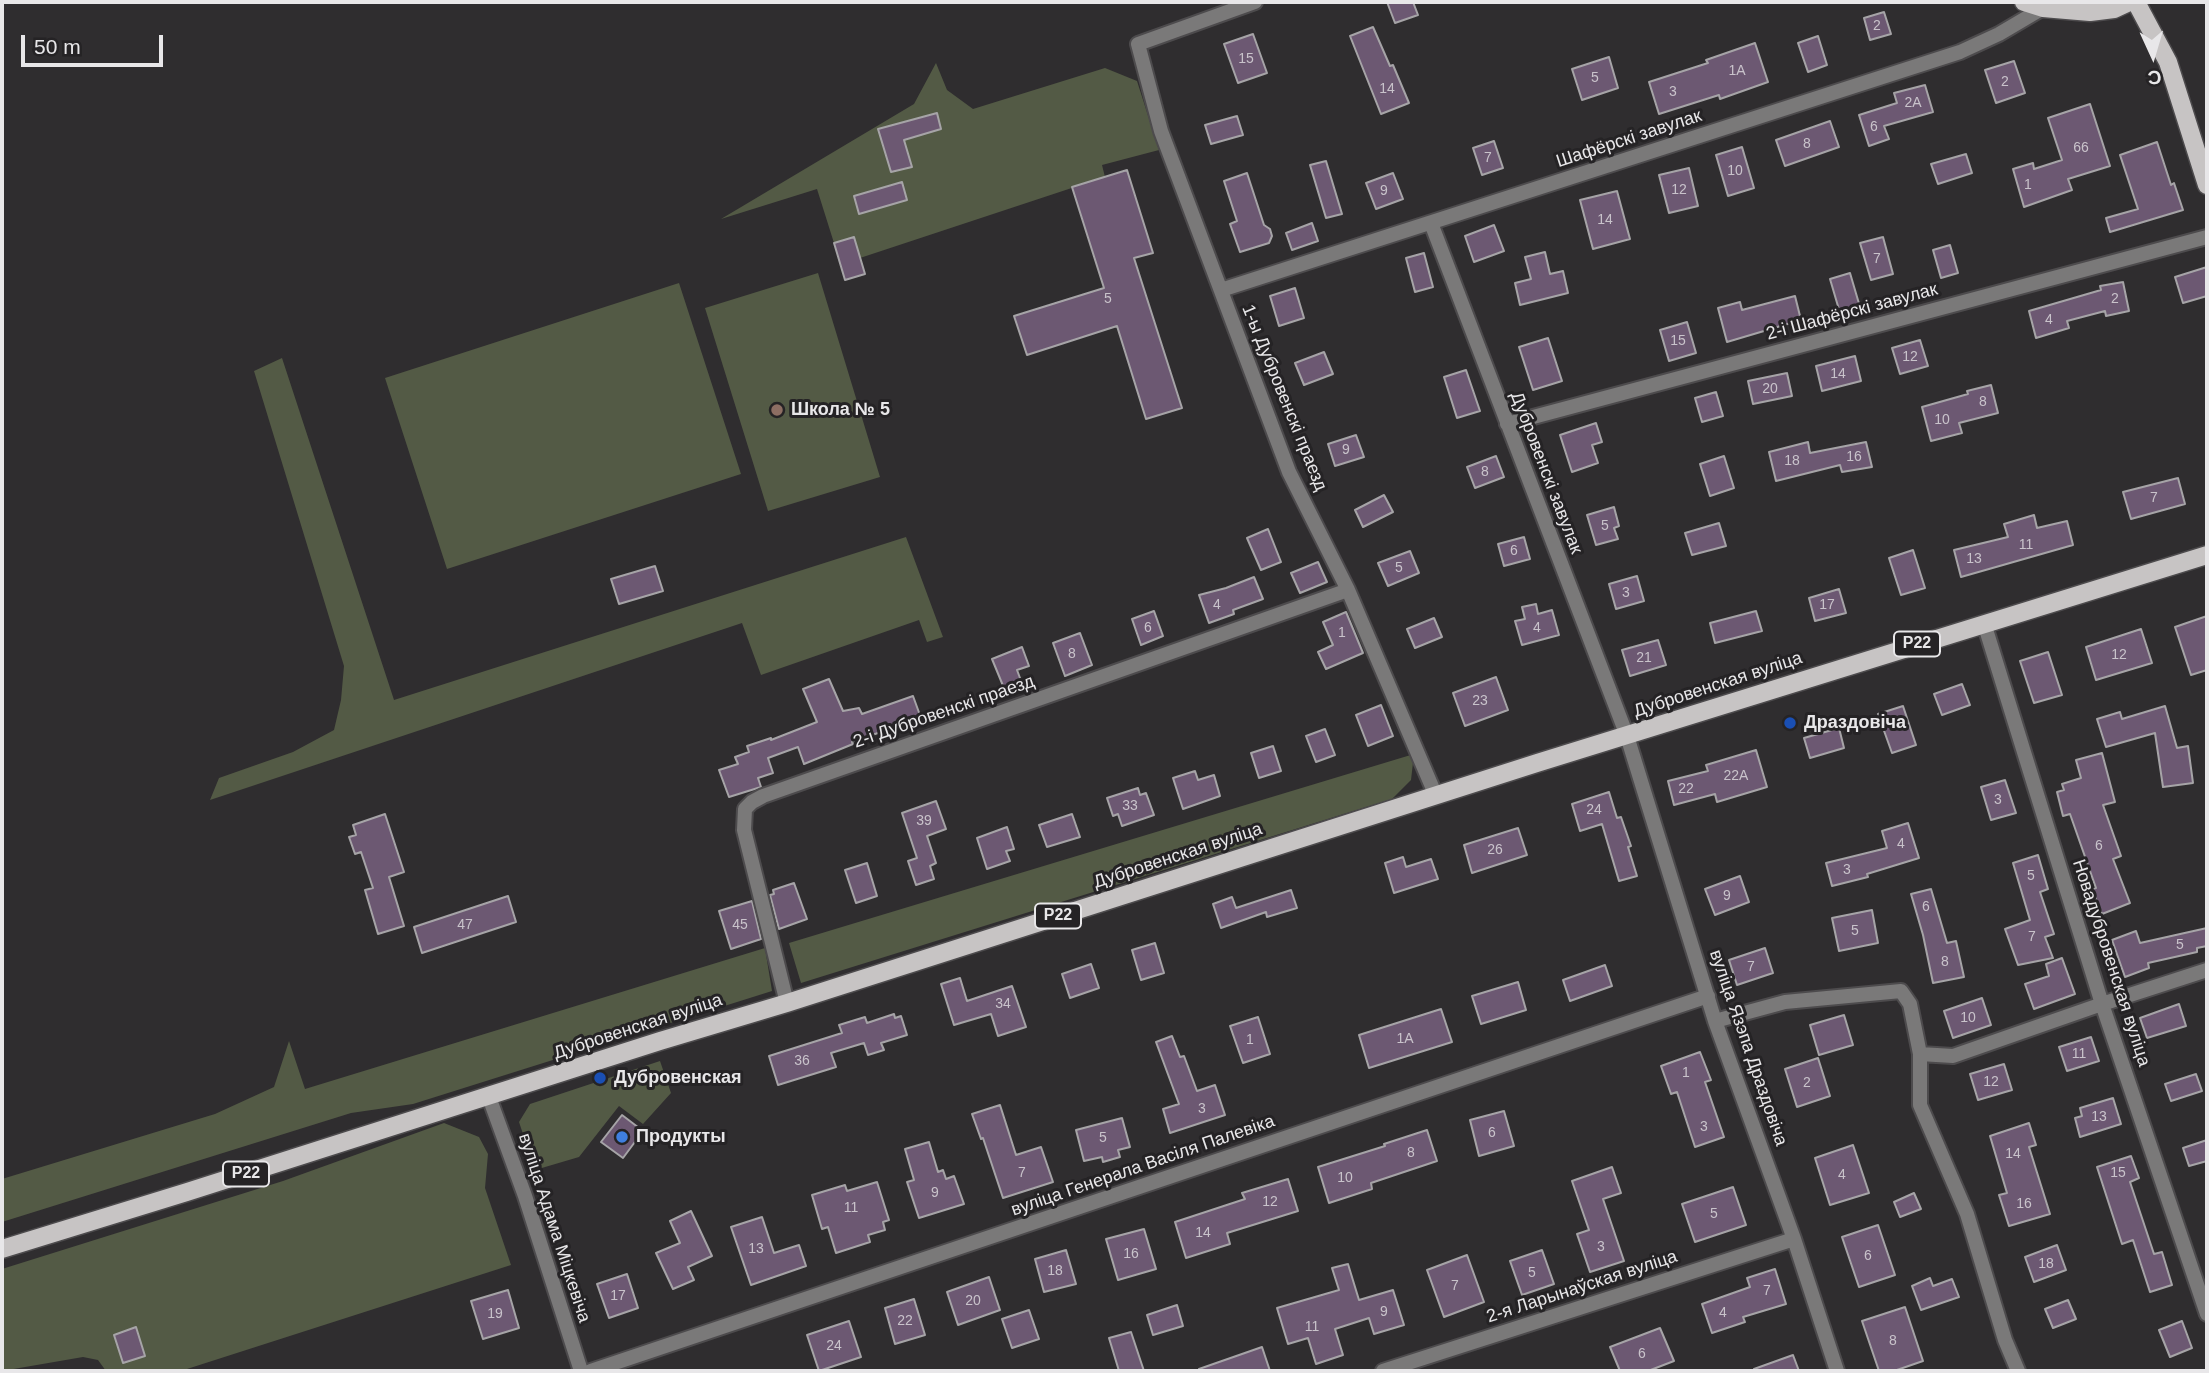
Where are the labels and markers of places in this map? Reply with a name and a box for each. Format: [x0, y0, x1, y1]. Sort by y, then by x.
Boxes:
place label: Школа № 5 [791, 399, 890, 421]
marker: Школа № 5 [769, 402, 785, 418]
place label: Драздовіча [1804, 712, 1906, 734]
marker: Драздовіча [1782, 715, 1798, 731]
place label: Дубровенская [614, 1067, 741, 1089]
marker: Дубровенская [592, 1070, 608, 1086]
place label: Продукты [636, 1126, 726, 1148]
marker: Продукты [614, 1129, 630, 1145]

